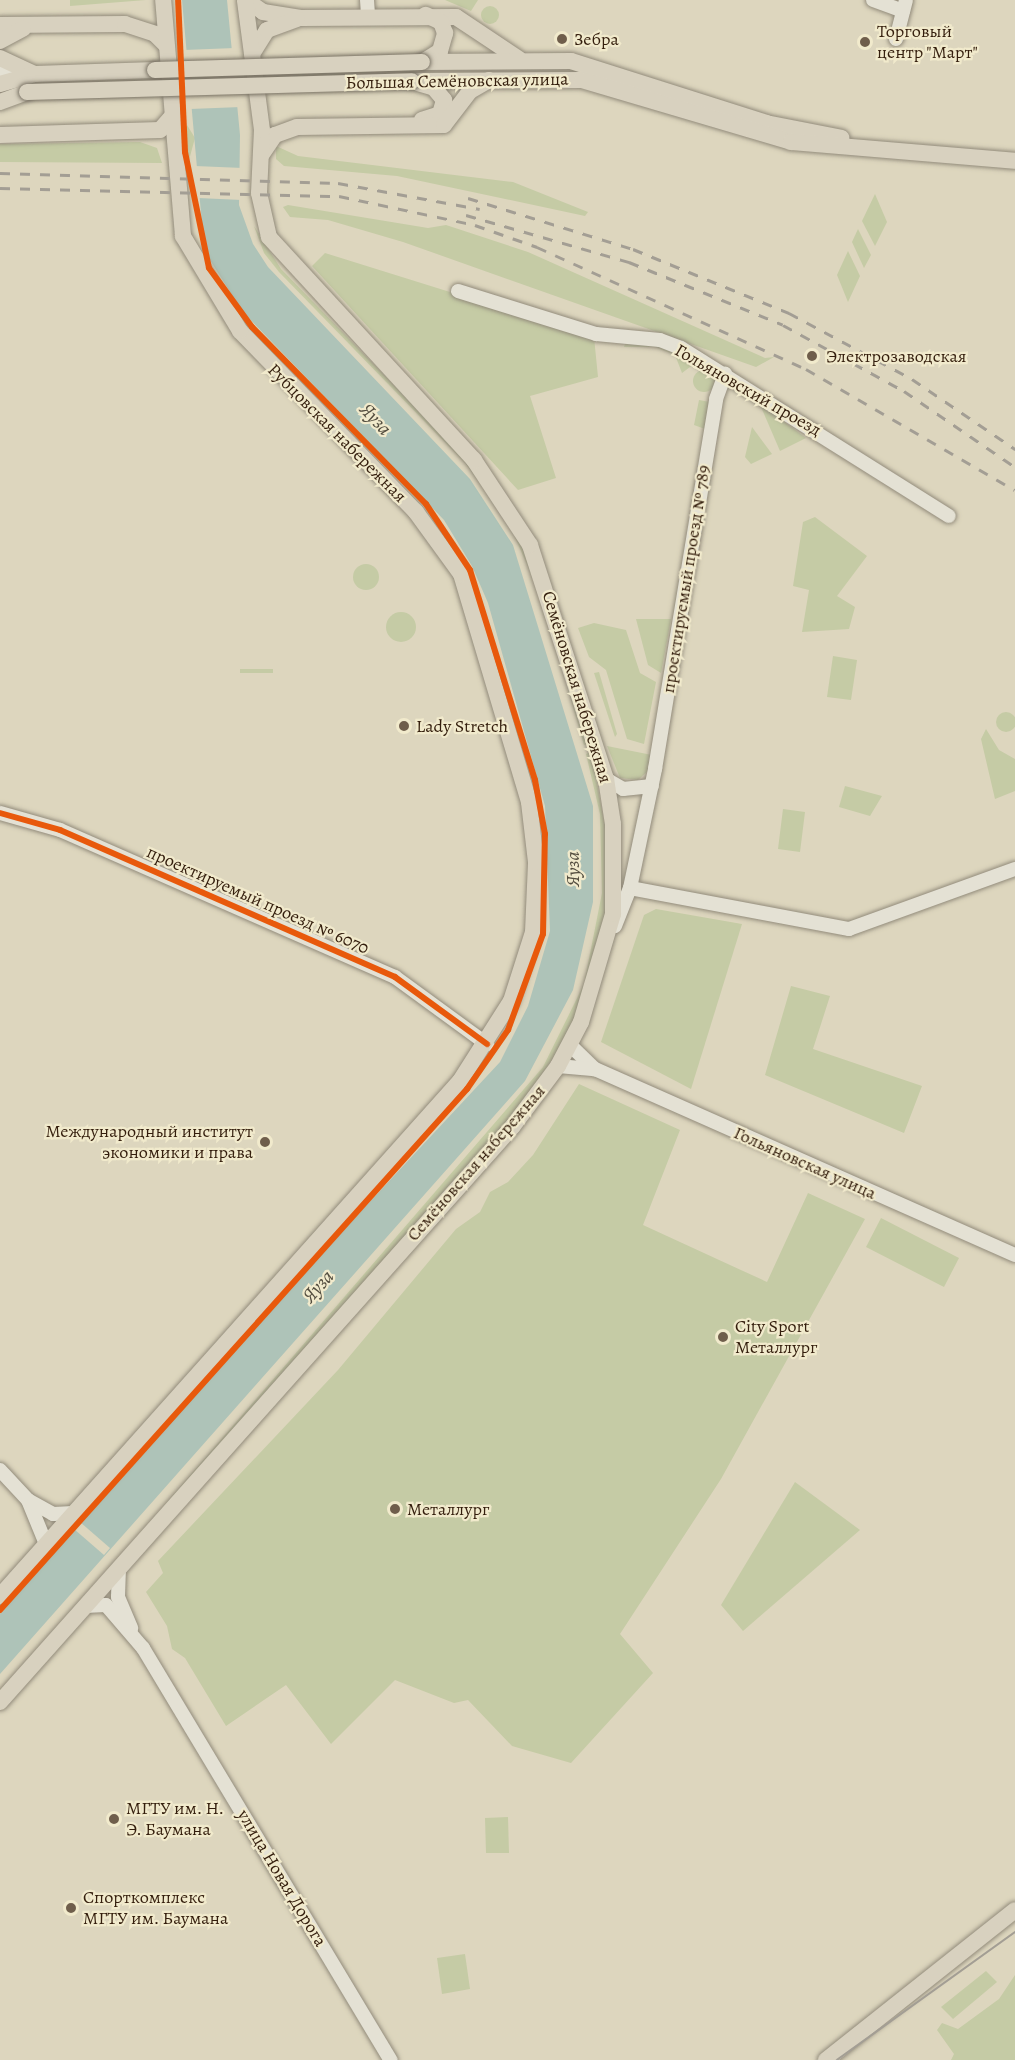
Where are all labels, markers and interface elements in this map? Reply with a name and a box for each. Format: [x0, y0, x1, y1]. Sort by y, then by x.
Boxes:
place label: Торговый центр "Март" [877, 21, 978, 63]
place label: Зебра [574, 28, 619, 50]
marker: Зебра [555, 32, 569, 46]
marker: Торговый центр "Март" [858, 35, 872, 49]
street label: Большая Семёновская улица [345, 68, 569, 94]
street label: Гольяновский проезд [671, 339, 825, 441]
place label: Электрозаводская [826, 345, 966, 367]
marker: Электрозаводская [803, 347, 821, 365]
street label: Рубцовская набережная [263, 359, 411, 507]
water label: Яуза [355, 398, 397, 440]
street label: проектируемый проезд № 789 [657, 463, 715, 695]
street label: Семёновская набережная [537, 588, 617, 786]
place label: Lady Stretch [416, 715, 508, 737]
marker: Lady Stretch [397, 719, 411, 733]
street label: проектируемый проезд № 6070 [143, 841, 373, 959]
water label: Яуза [560, 851, 584, 887]
street label: Семёновская набережная [402, 1081, 550, 1245]
place label: Международный институт экономики и права [45, 1121, 253, 1164]
street label: Гольяновская улица [730, 1122, 880, 1204]
marker: Международный институт экономики и права [258, 1135, 272, 1149]
water label: Яуза [297, 1265, 339, 1307]
place label: City Sport Металлург [735, 1316, 817, 1358]
marker: City Sport Металлург [716, 1330, 730, 1344]
place label: Металлург [407, 1498, 489, 1520]
marker: Металлург [388, 1502, 402, 1516]
place label: МГТУ им. Н. Э. Баумана [126, 1798, 224, 1840]
street label: улица Новая Дорога [233, 1806, 331, 1950]
marker: МГТУ им. Н. Э. Баумана [107, 1812, 121, 1826]
place label: Спорткомплекс МГТУ им. Баумана [83, 1887, 229, 1930]
marker: Спорткомплекс МГТУ им. Баумана [64, 1901, 78, 1915]

